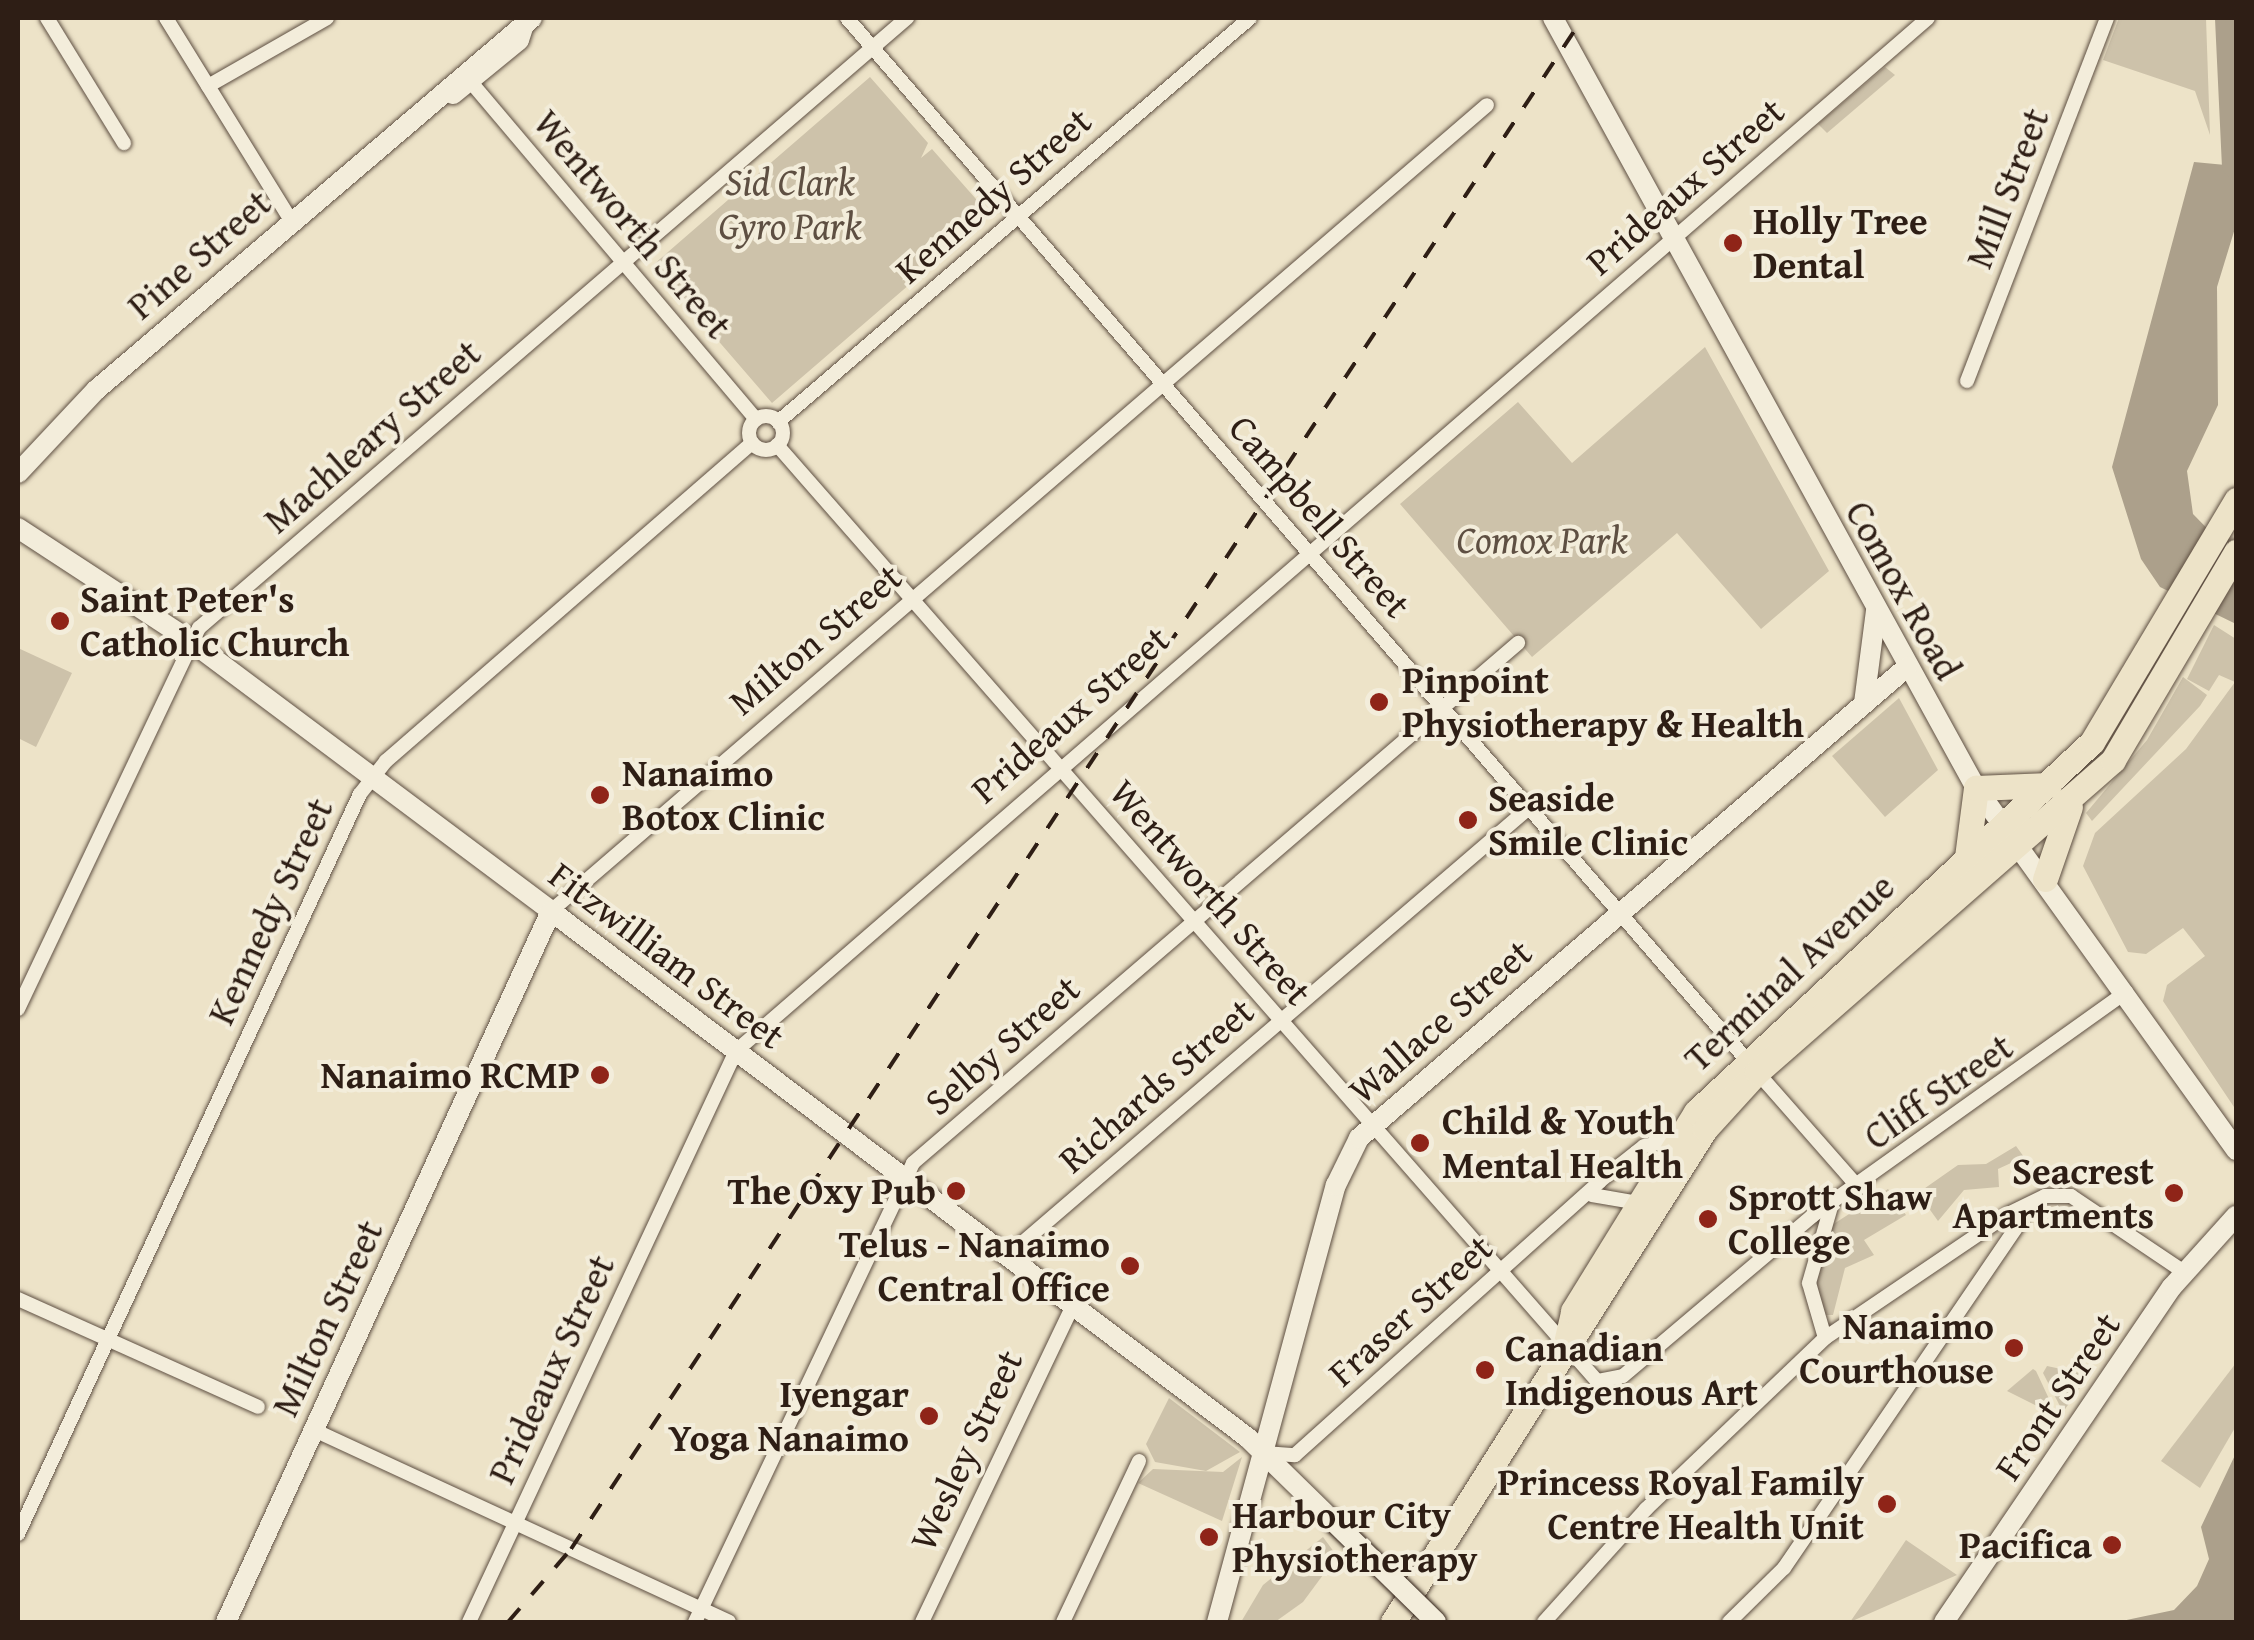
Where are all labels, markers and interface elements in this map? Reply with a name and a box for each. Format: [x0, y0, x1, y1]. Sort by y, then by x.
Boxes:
street label: Prideaux Street [1577, 88, 1793, 284]
street label: Kennedy Street [886, 98, 1100, 292]
street label: Wentworth Street [524, 101, 742, 347]
street label: Mill Street [1956, 102, 2058, 274]
park label: Sid Clark Gyro Park [719, 159, 861, 248]
street label: Pine Street [118, 179, 280, 329]
place label: Holly Tree Dental [1753, 198, 1928, 288]
marker: Holly Tree Dental [1722, 232, 1744, 254]
street label: Machleary Street [254, 329, 490, 543]
street label: Campbell Street [1220, 405, 1420, 627]
street label: Comox Road [1836, 493, 1972, 687]
park label: Comox Park [1456, 517, 1628, 563]
street label: Milton Street [719, 554, 911, 724]
place label: Saint Peter's Catholic Church [80, 576, 350, 666]
marker: Saint Peter's Catholic Church [49, 610, 71, 632]
street label: Prideaux Street [962, 616, 1178, 812]
place label: Pinpoint Physiotherapy & Health [1402, 657, 1804, 746]
marker: Pinpoint Physiotherapy & Health [1366, 689, 1392, 715]
place label: Nanaimo Botox Clinic [622, 750, 825, 839]
street label: Wentworth Street [1101, 770, 1321, 1014]
place label: Seaside Smile Clinic [1488, 775, 1688, 864]
marker: Nanaimo Botox Clinic [587, 782, 613, 808]
street label: Kennedy Street [198, 791, 342, 1031]
marker: Seaside Smile Clinic [1457, 809, 1479, 831]
street label: Fitzwilliam Street [541, 852, 793, 1058]
street label: Terminal Avenue [1675, 863, 1903, 1081]
street label: Wallace Street [1339, 929, 1541, 1113]
street label: Selby Street [915, 965, 1089, 1125]
street label: Richards Street [1049, 988, 1263, 1182]
street label: Cliff Street [1855, 1023, 2021, 1159]
place label: Nanaimo RCMP [320, 1052, 580, 1098]
marker: Nanaimo RCMP [589, 1064, 611, 1086]
place label: Child & Youth Mental Health [1442, 1098, 1683, 1188]
marker: Child & Youth Mental Health [1407, 1130, 1433, 1156]
place label: Seacrest Apartments [1952, 1148, 2154, 1238]
place label: The Oxy Pub [728, 1168, 936, 1214]
place label: Sprott Shaw College [1728, 1174, 1932, 1264]
marker: The Oxy Pub [945, 1180, 967, 1202]
marker: Seacrest Apartments [2163, 1182, 2185, 1204]
marker: Sprott Shaw College [1697, 1208, 1719, 1230]
street label: Milton Street [262, 1213, 392, 1423]
place label: Telus - Nanaimo Central Office [839, 1221, 1110, 1310]
street label: Fraser Street [1319, 1225, 1501, 1395]
street label: Prideaux Street [478, 1247, 624, 1491]
marker: Telus - Nanaimo Central Office [1119, 1255, 1141, 1277]
place label: Nanaimo Courthouse [1799, 1303, 1994, 1392]
street label: Front Street [1984, 1304, 2130, 1488]
place label: Canadian Indigenous Art [1505, 1325, 1758, 1415]
marker: Nanaimo Courthouse [2003, 1337, 2025, 1359]
street label: Wesley Street [900, 1343, 1032, 1557]
marker: Canadian Indigenous Art [1474, 1359, 1496, 1381]
place label: Iyengar Yoga Nanaimo [668, 1371, 909, 1460]
marker: Iyengar Yoga Nanaimo [918, 1405, 940, 1427]
place label: Princess Royal Family Centre Health Unit [1497, 1459, 1864, 1548]
marker: Princess Royal Family Centre Health Unit [1874, 1491, 1900, 1517]
place label: Harbour City Physiotherapy [1232, 1492, 1478, 1582]
place label: Pacifica [1959, 1522, 2092, 1568]
marker: Harbour City Physiotherapy [1196, 1524, 1222, 1550]
marker: Pacifica [2101, 1534, 2123, 1556]

